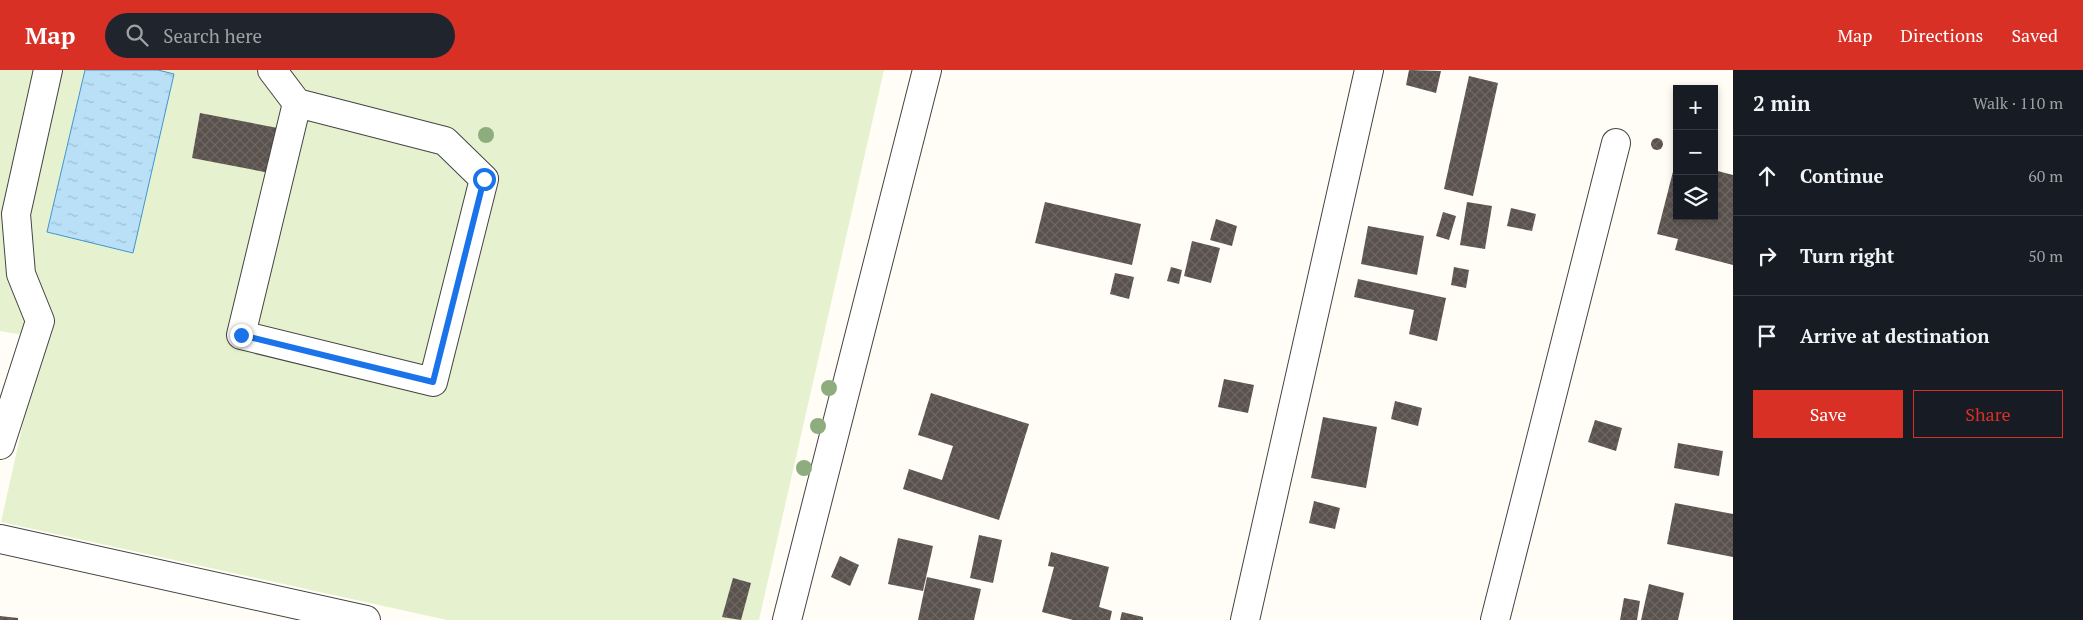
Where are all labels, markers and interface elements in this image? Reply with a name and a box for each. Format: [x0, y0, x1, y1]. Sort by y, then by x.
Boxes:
search box [105, 13, 455, 58]
text: Map [25, 19, 75, 51]
icon: search [123, 21, 151, 49]
text: Search here [163, 23, 262, 48]
text: Map [1837, 23, 1872, 47]
text: Directions [1900, 23, 1983, 47]
text: Saved [2011, 23, 2058, 47]
map controls [1673, 85, 1718, 220]
button: + [1673, 85, 1718, 130]
text: 2 min [1753, 89, 1810, 117]
text: Walk · 110 m [1973, 92, 2063, 114]
button: − [1673, 130, 1718, 175]
icon: ahead [1753, 162, 1781, 190]
text: Continue [1800, 163, 1884, 188]
text: 60 m [2028, 165, 2063, 187]
route start [473, 168, 496, 191]
button: layers [1673, 175, 1718, 220]
icon: right [1753, 242, 1781, 270]
text: Turn right [1800, 243, 1894, 268]
text: 50 m [2028, 245, 2063, 267]
icon: arrive [1753, 322, 1781, 350]
text: Arrive at destination [1800, 323, 1989, 348]
route end [230, 324, 253, 347]
button: Save [1753, 390, 1903, 438]
button: Share [1913, 390, 2063, 438]

